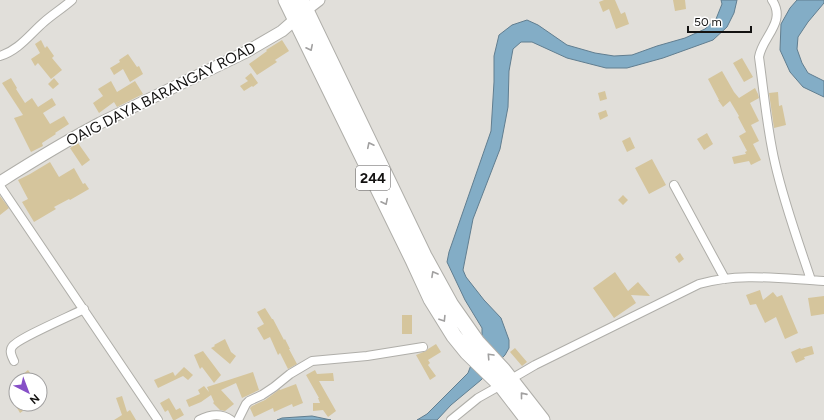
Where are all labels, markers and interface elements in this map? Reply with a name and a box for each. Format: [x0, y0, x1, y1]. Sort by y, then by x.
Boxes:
scale bar [688, 8, 751, 34]
text: 50 m [694, 15, 722, 29]
street label: OAIG DAYA BARANGAY ROAD [63, 38, 259, 150]
one-way arrow [305, 43, 313, 51]
one-way arrow [367, 141, 375, 149]
road number: 244 [356, 166, 390, 190]
one-way arrow [380, 198, 388, 205]
one-way arrow [431, 271, 438, 278]
one-way arrow [438, 314, 445, 321]
one-way arrow [487, 353, 495, 361]
north arrow [8, 372, 48, 412]
text: N [27, 391, 42, 407]
one-way arrow [521, 392, 528, 399]

